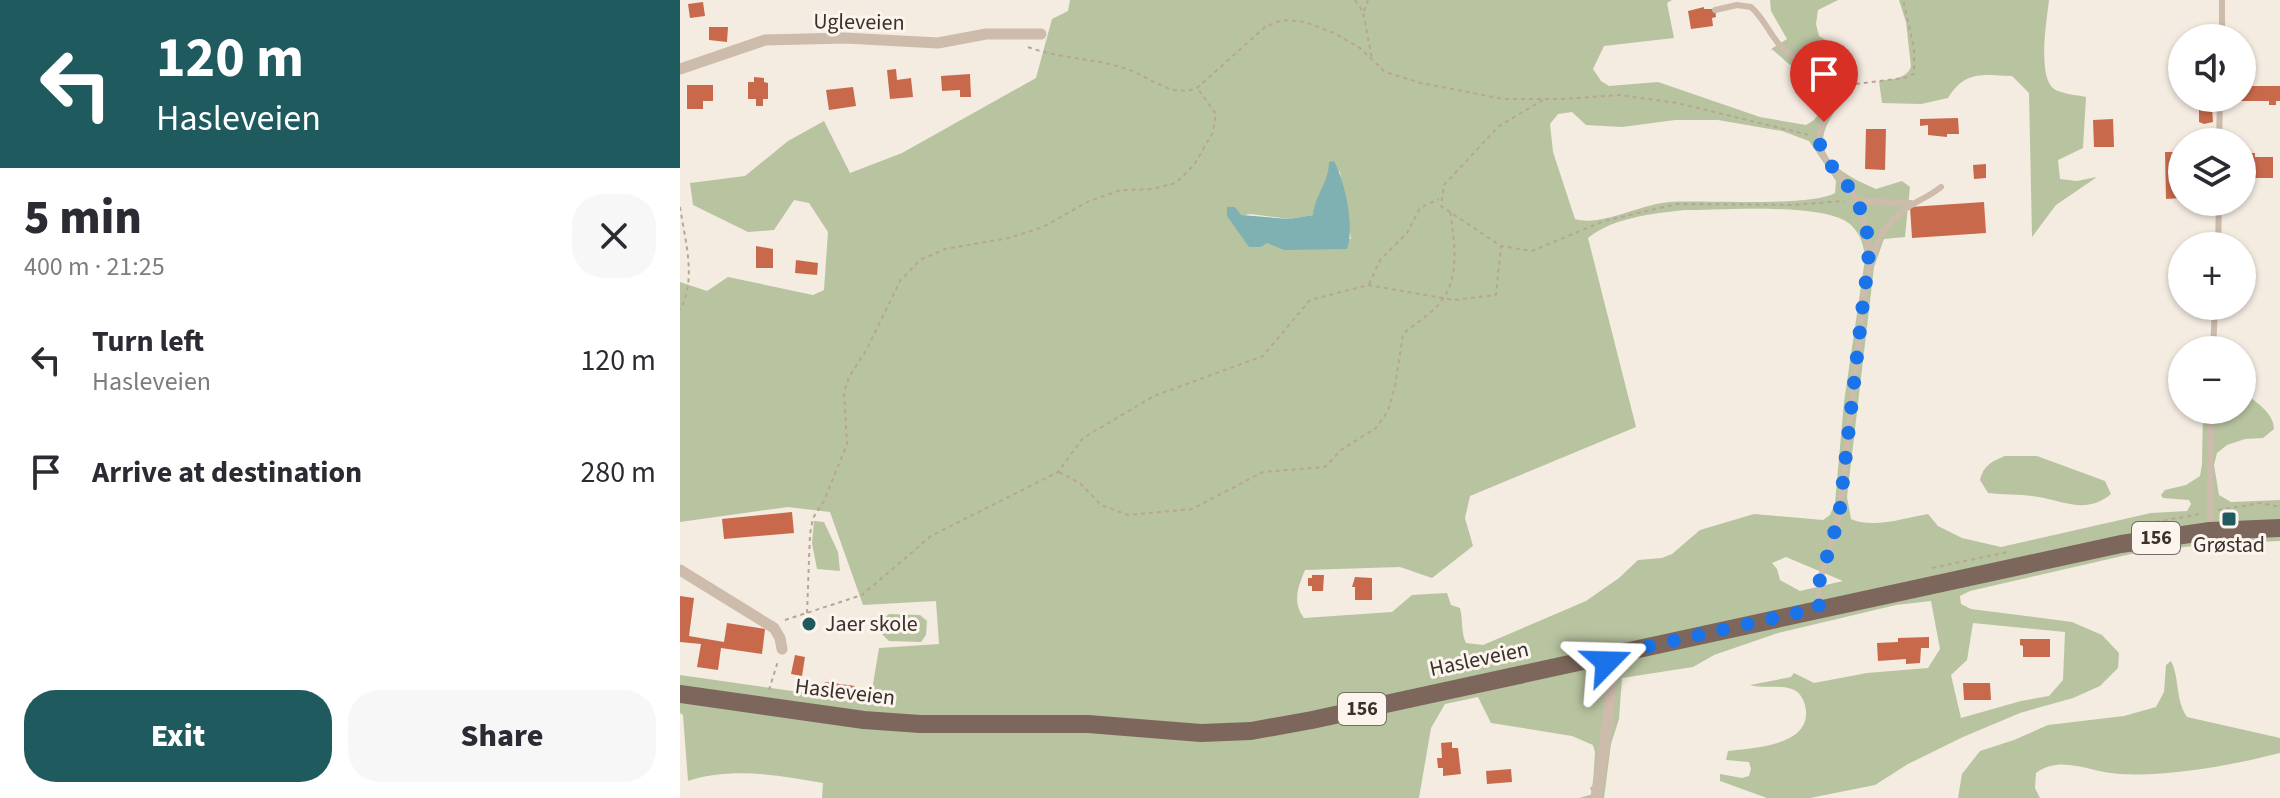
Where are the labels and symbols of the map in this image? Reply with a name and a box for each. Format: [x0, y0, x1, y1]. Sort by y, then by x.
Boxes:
street label: Ugleveien [813, 5, 905, 39]
pin [1790, 40, 1858, 122]
marker: Grøstad [2220, 510, 2238, 528]
road number: 156 [2132, 522, 2180, 554]
place label: Grøstad [2193, 529, 2265, 561]
place label: Jaer skole [825, 608, 918, 640]
marker: Jaer skole [800, 615, 818, 633]
position arrow [1565, 620, 1649, 704]
street label: Hasleveien [1426, 633, 1532, 685]
street label: Hasleveien [793, 670, 897, 714]
road number: 156 [1338, 693, 1386, 725]

